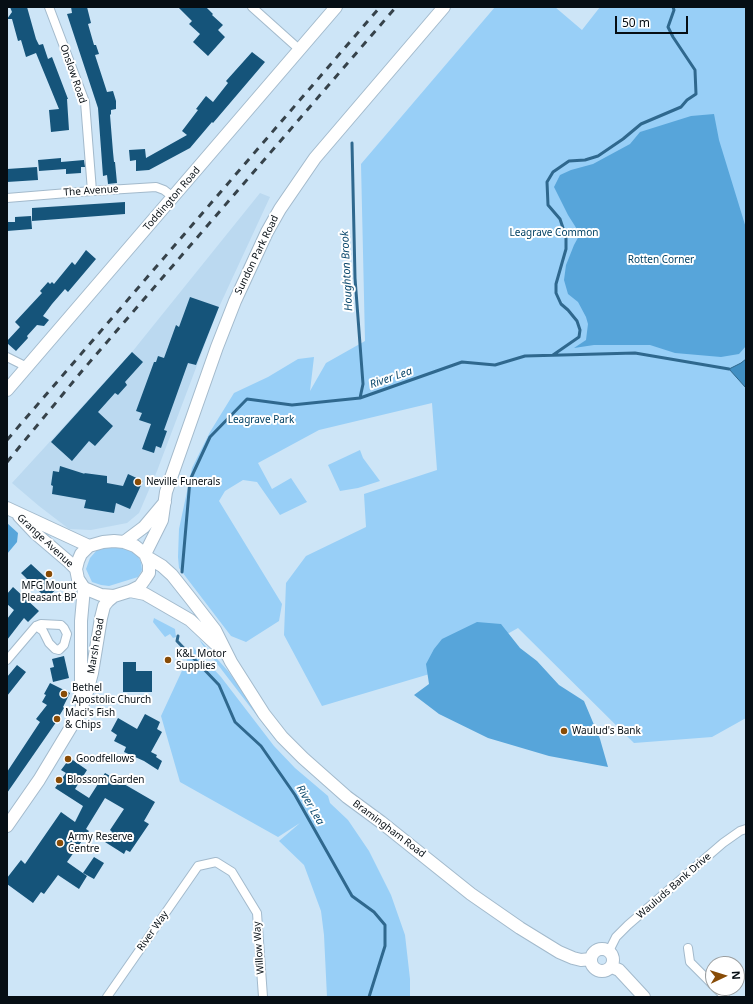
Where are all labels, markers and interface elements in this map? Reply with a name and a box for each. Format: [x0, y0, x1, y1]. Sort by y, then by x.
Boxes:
scale bar [617, 8, 690, 34]
text: 50 m [622, 14, 650, 31]
street label: Onslow Road [57, 43, 89, 105]
street label: Toddington Road [141, 165, 203, 233]
street label: The Avenue [63, 183, 119, 199]
street label: Sundon Park Road [233, 213, 281, 297]
park label: Leagrave Common [510, 227, 598, 239]
water label: Houghton Brook [338, 230, 356, 312]
park label: Rotten Corner [628, 254, 694, 266]
water label: River Lea [368, 365, 414, 391]
park label: Leagrave Park [228, 414, 294, 426]
place label: Neville Funerals [146, 476, 220, 488]
marker: Neville Funerals [133, 477, 143, 487]
street label: Grange Avenue [14, 512, 76, 570]
marker: MFG Mount Pleasant BP [44, 569, 54, 579]
place label: MFG Mount Pleasant BP [21, 580, 77, 604]
street label: Marsh Road [85, 617, 107, 675]
place label: K&L Motor Supplies [176, 648, 226, 672]
marker: K&L Motor Supplies [163, 655, 173, 665]
place label: Bethel Apostolic Church [72, 682, 151, 706]
marker: Bethel Apostolic Church [59, 689, 69, 699]
place label: Maci's Fish & Chips [65, 707, 115, 730]
marker: Maci's Fish & Chips [52, 714, 62, 724]
place label: Waulud's Bank [572, 725, 641, 737]
marker: Waulud's Bank [559, 726, 569, 736]
place label: Goodfellows [76, 753, 134, 765]
marker: Goodfellows [63, 754, 73, 764]
place label: Blossom Garden [67, 774, 144, 786]
marker: Blossom Garden [54, 775, 64, 785]
water label: River Lea [293, 783, 327, 827]
street label: Bramingham Road [350, 798, 428, 860]
place label: Army Reserve Centre [68, 831, 133, 854]
marker: Army Reserve Centre [55, 838, 65, 848]
street label: Wauluds Bank Drive [635, 851, 713, 921]
street label: River Way [135, 909, 171, 953]
street label: Willow Way [251, 921, 267, 975]
north arrow [705, 956, 745, 996]
text: N [729, 970, 744, 980]

